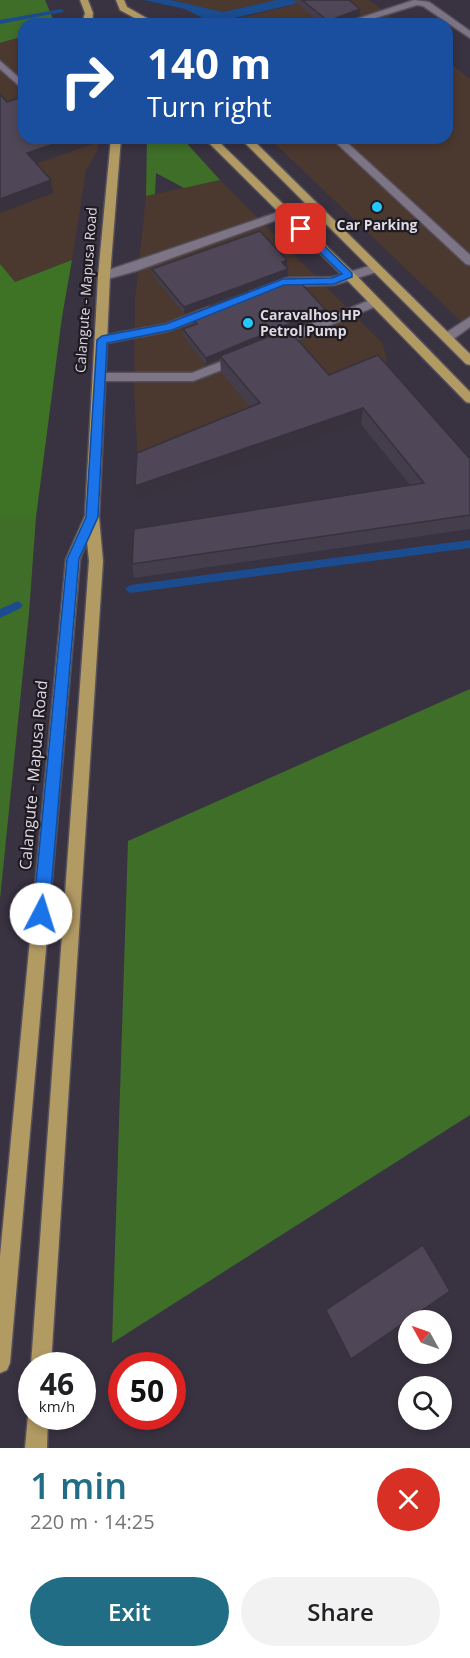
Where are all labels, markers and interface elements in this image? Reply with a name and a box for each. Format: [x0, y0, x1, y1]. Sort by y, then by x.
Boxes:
text: 140 m [147, 34, 271, 91]
icon: right [48, 42, 126, 120]
text: Turn right [147, 88, 272, 125]
marker: Car Parking [370, 200, 384, 214]
pin [275, 203, 326, 254]
street label: Calangute - Mapusa Road [70, 206, 101, 374]
icon: arrive [284, 212, 317, 245]
place label: Car Parking [336, 215, 418, 234]
place label: Caravalhos HP Petrol Pump [260, 305, 361, 340]
marker: Caravalhos HP Petrol Pump [241, 316, 255, 330]
street label: Calangute - Mapusa Road [14, 679, 52, 871]
position arrow [9, 882, 73, 946]
north arrow [398, 1310, 452, 1364]
map controls [398, 1310, 452, 1430]
speed limit sign: 50 [108, 1352, 186, 1430]
text: 46 [40, 1363, 74, 1404]
button: search [398, 1376, 452, 1430]
text: km/h [39, 1396, 75, 1416]
text: 1 min [30, 1461, 127, 1510]
button: close [377, 1468, 440, 1531]
text: 220 m · 14:25 [30, 1508, 155, 1535]
button: Exit [30, 1577, 229, 1646]
button: Share [241, 1577, 440, 1646]

